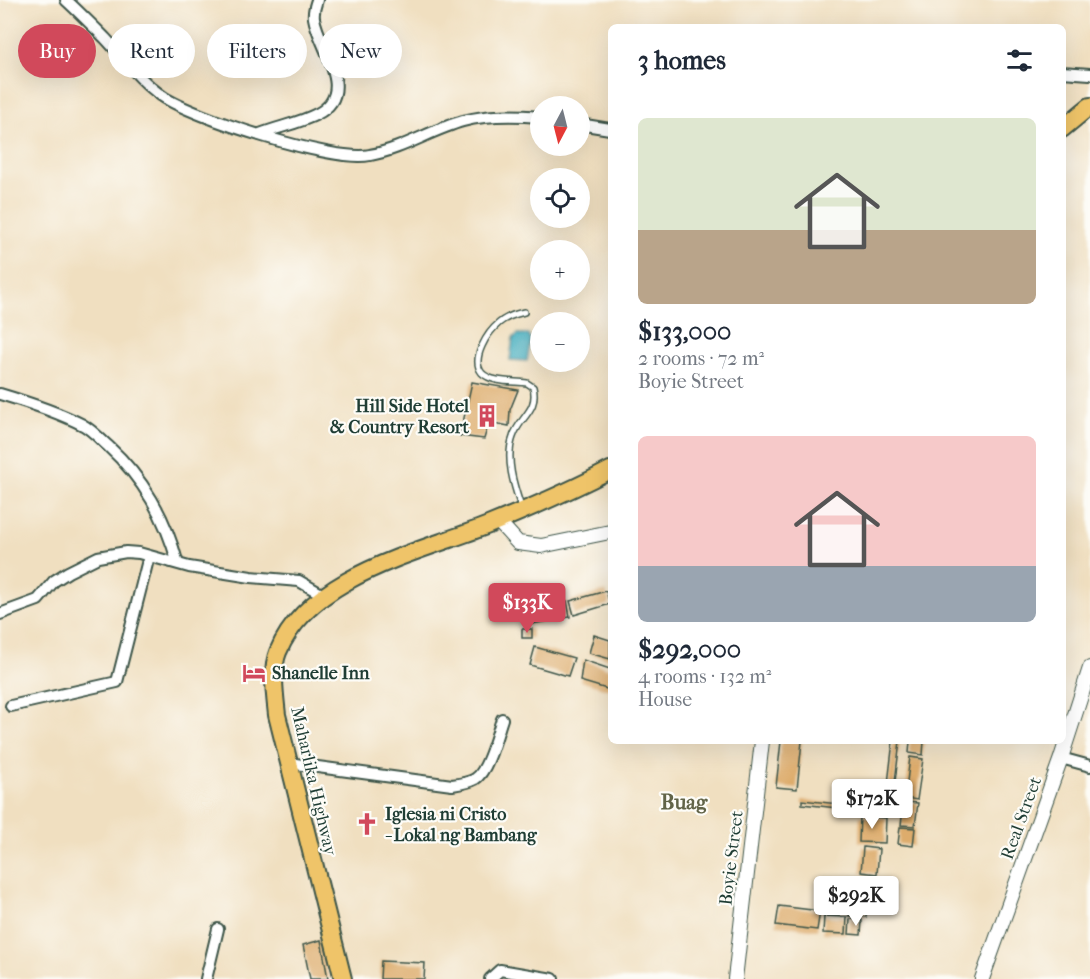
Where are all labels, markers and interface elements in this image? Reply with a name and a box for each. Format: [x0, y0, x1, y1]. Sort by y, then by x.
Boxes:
chip: Buy [18, 24, 96, 78]
chip: Rent [108, 24, 195, 78]
chip: Filters [207, 24, 307, 78]
chip: New [319, 24, 402, 78]
icon: filters [1003, 44, 1036, 77]
text: 3 homes [638, 45, 726, 76]
north arrow [530, 96, 590, 156]
map controls [530, 96, 590, 372]
icon: home [783, 157, 891, 265]
button: locate [530, 168, 590, 228]
button: + [530, 240, 590, 300]
button: − [530, 312, 590, 372]
text: $133,000 [638, 316, 731, 347]
text: 2 rooms · 72 m² [638, 347, 764, 370]
text: Boyie Street [638, 370, 744, 393]
place label: Hill Side Hotel & Country Resort [330, 396, 470, 438]
building icon: Hill Side Hotel & Country Resort [474, 403, 500, 429]
icon: home [783, 475, 891, 583]
pin: $133K [485, 583, 569, 634]
text: $133K [502, 591, 552, 614]
text: $292,000 [638, 634, 741, 665]
hotel icon: Shanelle Inn [241, 660, 267, 686]
place label: Shanelle Inn [272, 663, 370, 684]
text: 4 rooms · 132 m² [638, 665, 771, 688]
text: House [638, 688, 692, 711]
street label: Maharlika Highway [286, 705, 341, 859]
street label: Real Street [997, 773, 1046, 862]
pin: $172K [830, 779, 914, 830]
text: $172K [846, 787, 898, 810]
district label: Buag [661, 790, 708, 814]
place label: Iglesia ni Cristo - Lokal ng Bambang [385, 804, 538, 846]
street label: Boyie Street [715, 809, 748, 907]
church icon: Iglesia ni Cristo - Lokal ng Bambang [354, 811, 380, 837]
pin: $292K [814, 876, 898, 927]
text: $292K [828, 884, 884, 907]

